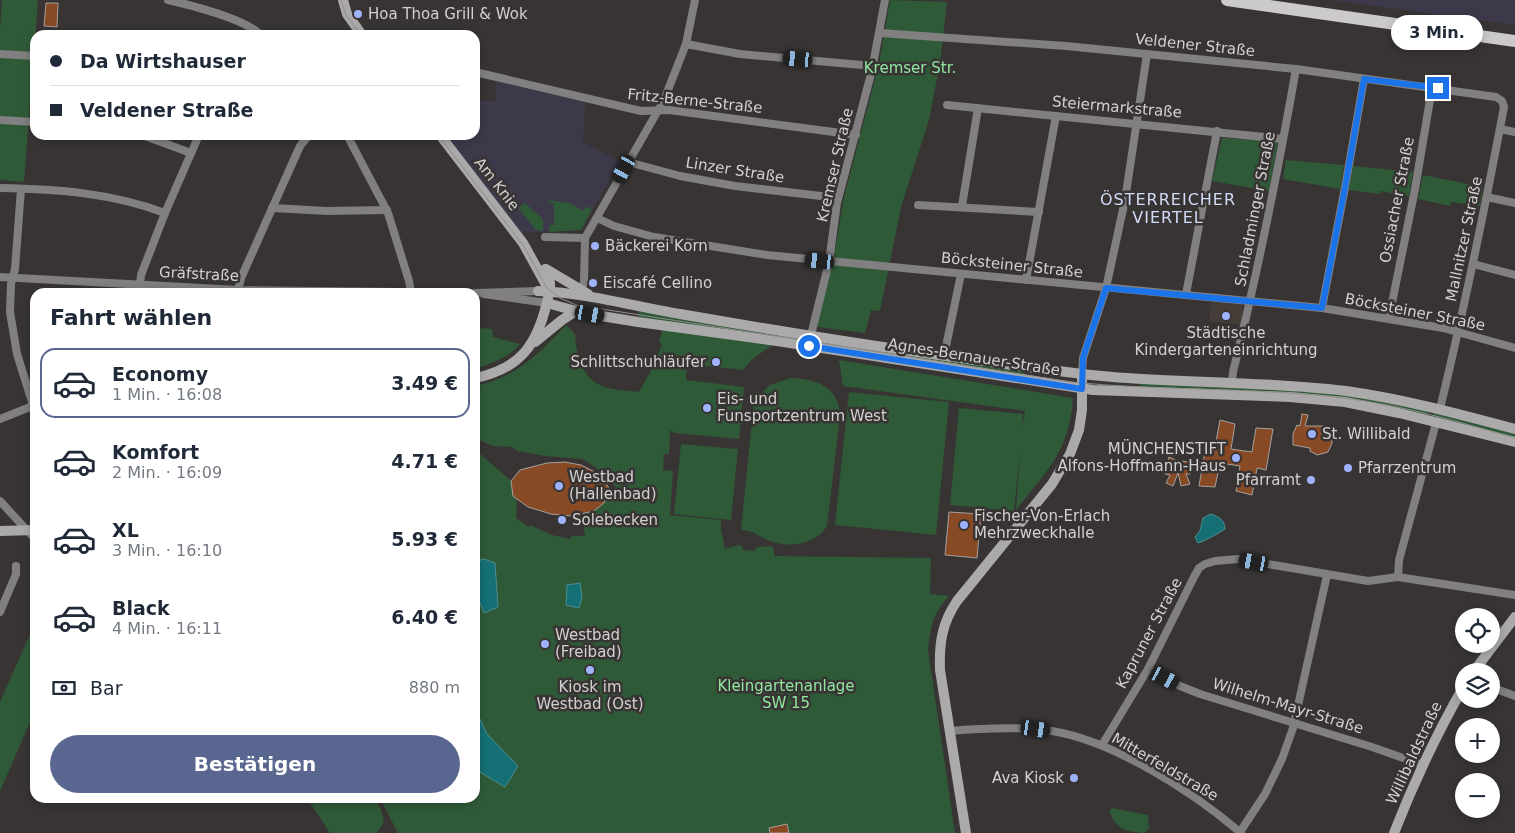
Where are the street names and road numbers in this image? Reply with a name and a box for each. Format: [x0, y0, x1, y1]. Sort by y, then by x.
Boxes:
street label: Veldener Straße [1134, 30, 1256, 60]
street label: Fritz-Berne-Straße [627, 85, 763, 117]
street label: Steiermarkstraße [1051, 92, 1183, 122]
street label: Kremser Straße [813, 106, 857, 224]
street label: Schladminger Straße [1231, 130, 1279, 288]
street label: Ossiacher Straße [1376, 135, 1418, 265]
street label: Linzer Straße [684, 153, 786, 187]
street label: Am Knie [471, 154, 523, 214]
street label: Mallnitzer Straße [1442, 175, 1486, 303]
street label: Böcksteiner Straße [940, 249, 1084, 281]
street label: Gräfstraße [159, 263, 239, 285]
street label: Böcksteiner Straße [1343, 290, 1487, 334]
street label: Agnes-Bernauer-Straße [887, 334, 1061, 380]
street label: Kapruner Straße [1112, 574, 1186, 692]
street label: Wilhelm-Mayr-Straße [1210, 674, 1366, 738]
street label: Willibaldstraße [1382, 699, 1446, 807]
street label: Mitterfeldstraße [1108, 729, 1222, 805]

